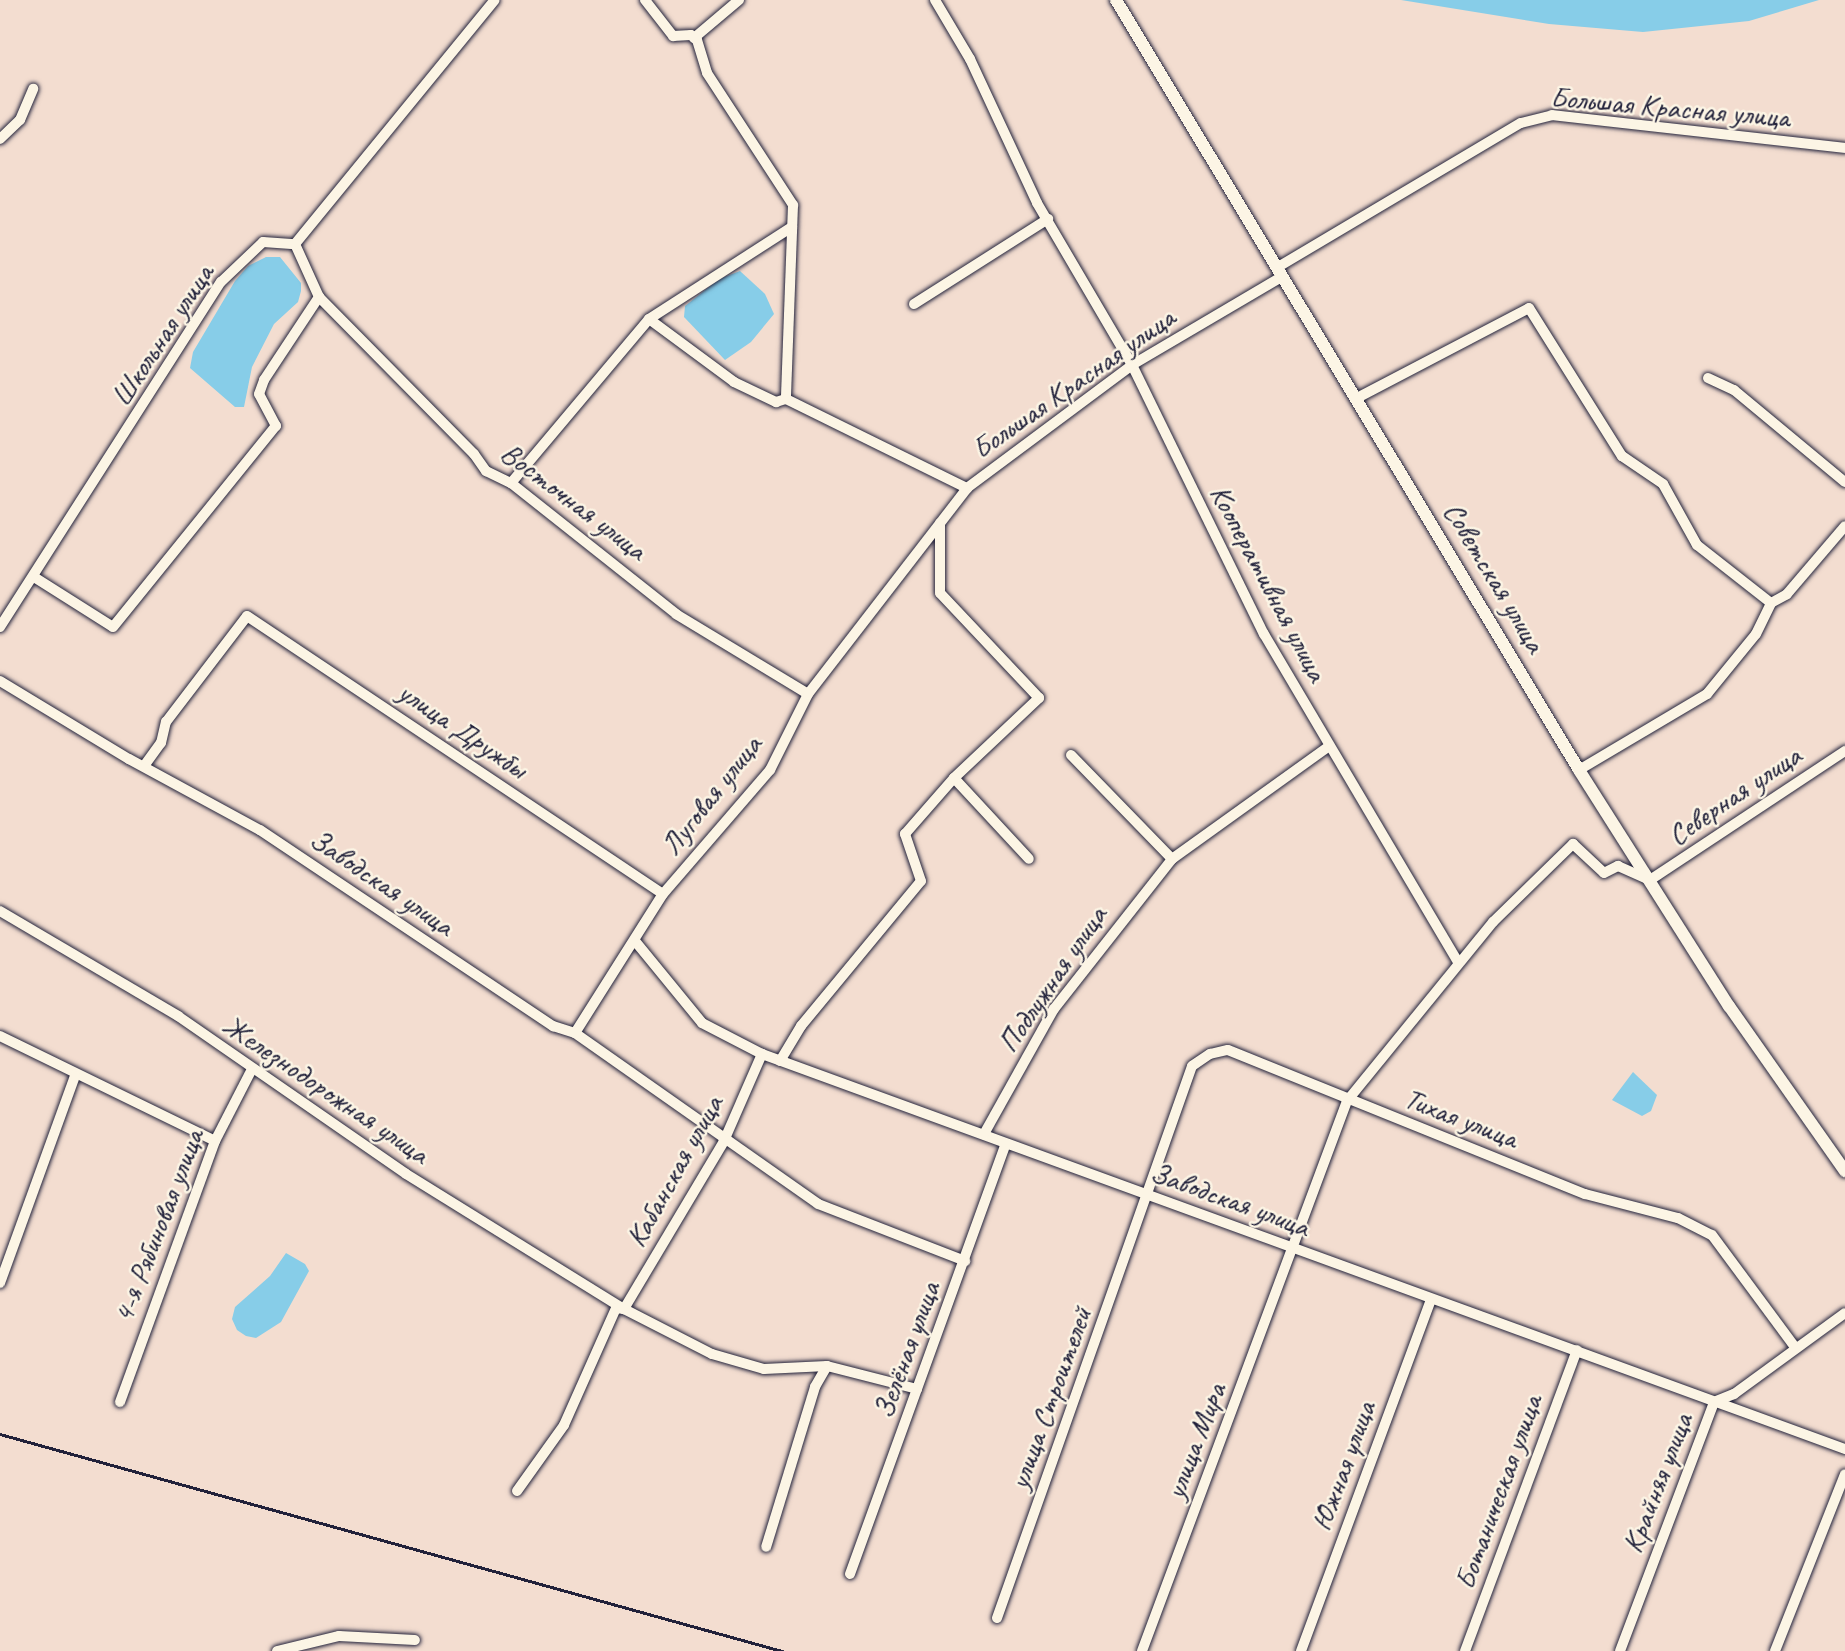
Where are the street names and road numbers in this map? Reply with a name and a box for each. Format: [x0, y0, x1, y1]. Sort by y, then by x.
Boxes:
street label: Большая Красная улица [1549, 79, 1791, 135]
street label: Школьная улица [103, 257, 221, 413]
street label: Большая Красная улица [965, 300, 1181, 466]
street label: Восточная улица [493, 434, 655, 568]
street label: Кооперативная улица [1202, 478, 1336, 688]
street label: Советская улица [1435, 494, 1555, 660]
street label: улица Дружбы [392, 674, 534, 786]
street label: Луговая улица [652, 727, 770, 863]
street label: Северная улица [1660, 737, 1808, 853]
street label: Заводская улица [302, 820, 462, 944]
street label: Подлужная улица [989, 898, 1115, 1060]
street label: Железнодорожная улица [215, 1006, 437, 1172]
street label: Тихая улица [1399, 1080, 1523, 1156]
street label: Кабанская улица [617, 1088, 731, 1254]
street label: 4-я Рябиновая улица [104, 1122, 212, 1330]
street label: Заводская улица [1144, 1153, 1316, 1245]
street label: Зелёная улица [864, 1275, 948, 1425]
street label: улица Строителей [1001, 1303, 1099, 1493]
street label: улица Мира [1157, 1378, 1233, 1504]
street label: Ботаническая улица [1446, 1390, 1550, 1594]
street label: Южная улица [1303, 1395, 1383, 1537]
street label: Крайняя улица [1613, 1407, 1701, 1559]

